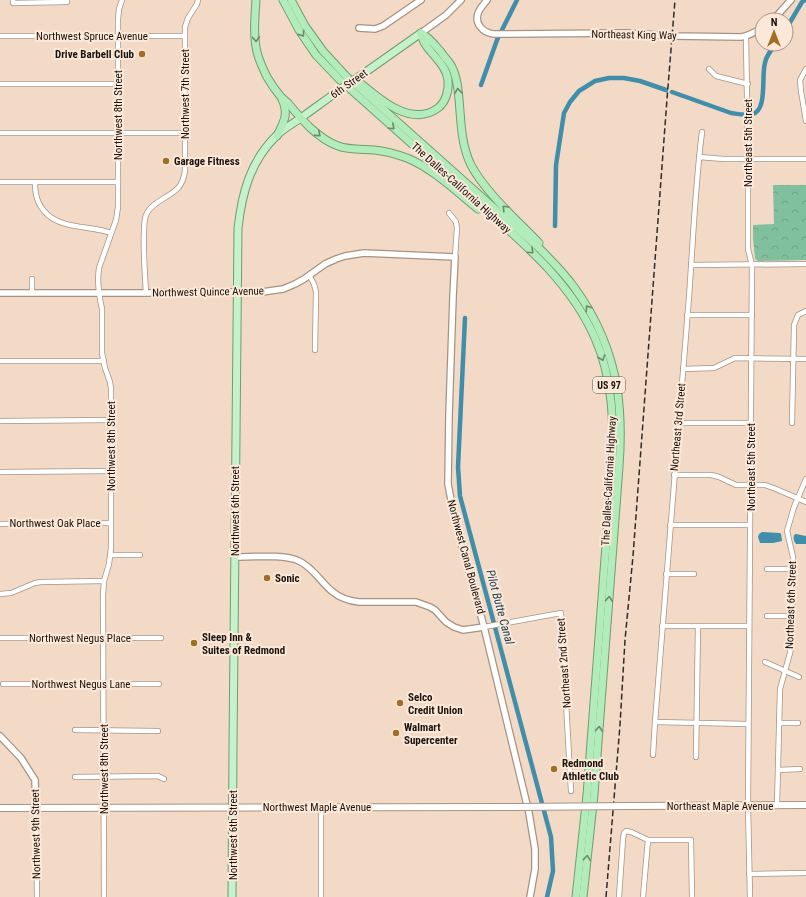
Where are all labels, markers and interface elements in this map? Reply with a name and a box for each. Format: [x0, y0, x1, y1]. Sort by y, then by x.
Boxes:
north arrow [754, 12, 794, 52]
text: N [771, 16, 778, 29]
street label: Northeast King Way [591, 28, 677, 42]
street label: Northwest Spruce Avenue [36, 30, 148, 43]
one-way arrow [297, 30, 305, 37]
one-way arrow [251, 36, 260, 42]
place label: Drive Barbell Club [55, 48, 135, 61]
marker: Drive Barbell Club [137, 49, 147, 59]
street label: Northwest 7th Street [179, 49, 192, 139]
street label: 6th Street [328, 67, 370, 101]
street label: Northwest 8th Street [112, 70, 125, 160]
one-way arrow [454, 88, 463, 94]
street label: Northeast 5th Street [742, 99, 755, 187]
one-way arrow [388, 122, 395, 129]
one-way arrow [313, 130, 321, 137]
street label: The Dalles-California Highway [408, 140, 514, 237]
place label: Garage Fitness [174, 155, 240, 168]
marker: Garage Fitness [161, 156, 171, 166]
one-way arrow [503, 205, 510, 213]
one-way arrow [526, 246, 534, 254]
street label: Northwest Quince Avenue [152, 285, 264, 299]
one-way arrow [585, 305, 592, 312]
one-way arrow [597, 354, 606, 361]
road number: US 97 [593, 377, 625, 393]
street label: Northeast 3rd Street [668, 383, 688, 471]
street label: Northwest 8th Street [105, 401, 118, 491]
street label: The Dalles-California Highway [599, 415, 619, 546]
street label: Northeast 5th Street [745, 423, 758, 511]
street label: Northwest 6th Street [229, 466, 242, 556]
street label: Northwest Canal Boulevard [444, 498, 488, 616]
street label: Northwest Oak Place [9, 517, 101, 530]
street label: Northeast 6th Street [783, 561, 799, 649]
water label: Pilot Butte Canal [483, 568, 517, 646]
place label: Sonic [275, 572, 300, 585]
marker: Sonic [262, 573, 272, 583]
one-way arrow [605, 596, 614, 602]
street label: Northeast 2nd Street [554, 618, 574, 708]
place label: Sleep Inn & Suites of Redmond [202, 631, 285, 657]
street label: Northwest Negus Place [29, 632, 131, 645]
marker: Sleep Inn & Suites of Redmond [189, 638, 199, 648]
street label: Northwest Negus Lane [32, 678, 130, 691]
place label: Selco Credit Union [408, 691, 463, 717]
marker: Selco Credit Union [395, 698, 405, 708]
place label: Walmart Supercenter [404, 721, 458, 747]
street label: Northwest 8th Street [98, 724, 111, 814]
one-way arrow [595, 726, 604, 732]
marker: Walmart Supercenter [391, 728, 401, 738]
place label: Redmond Athletic Club [562, 757, 619, 783]
marker: Redmond Athletic Club [549, 764, 559, 774]
street label: Northwest 9th Street [29, 789, 43, 879]
street label: Northwest 6th Street [227, 790, 240, 880]
street label: Northeast Maple Avenue [667, 800, 773, 813]
street label: Northwest Maple Avenue [263, 801, 371, 814]
one-way arrow [583, 855, 592, 861]

